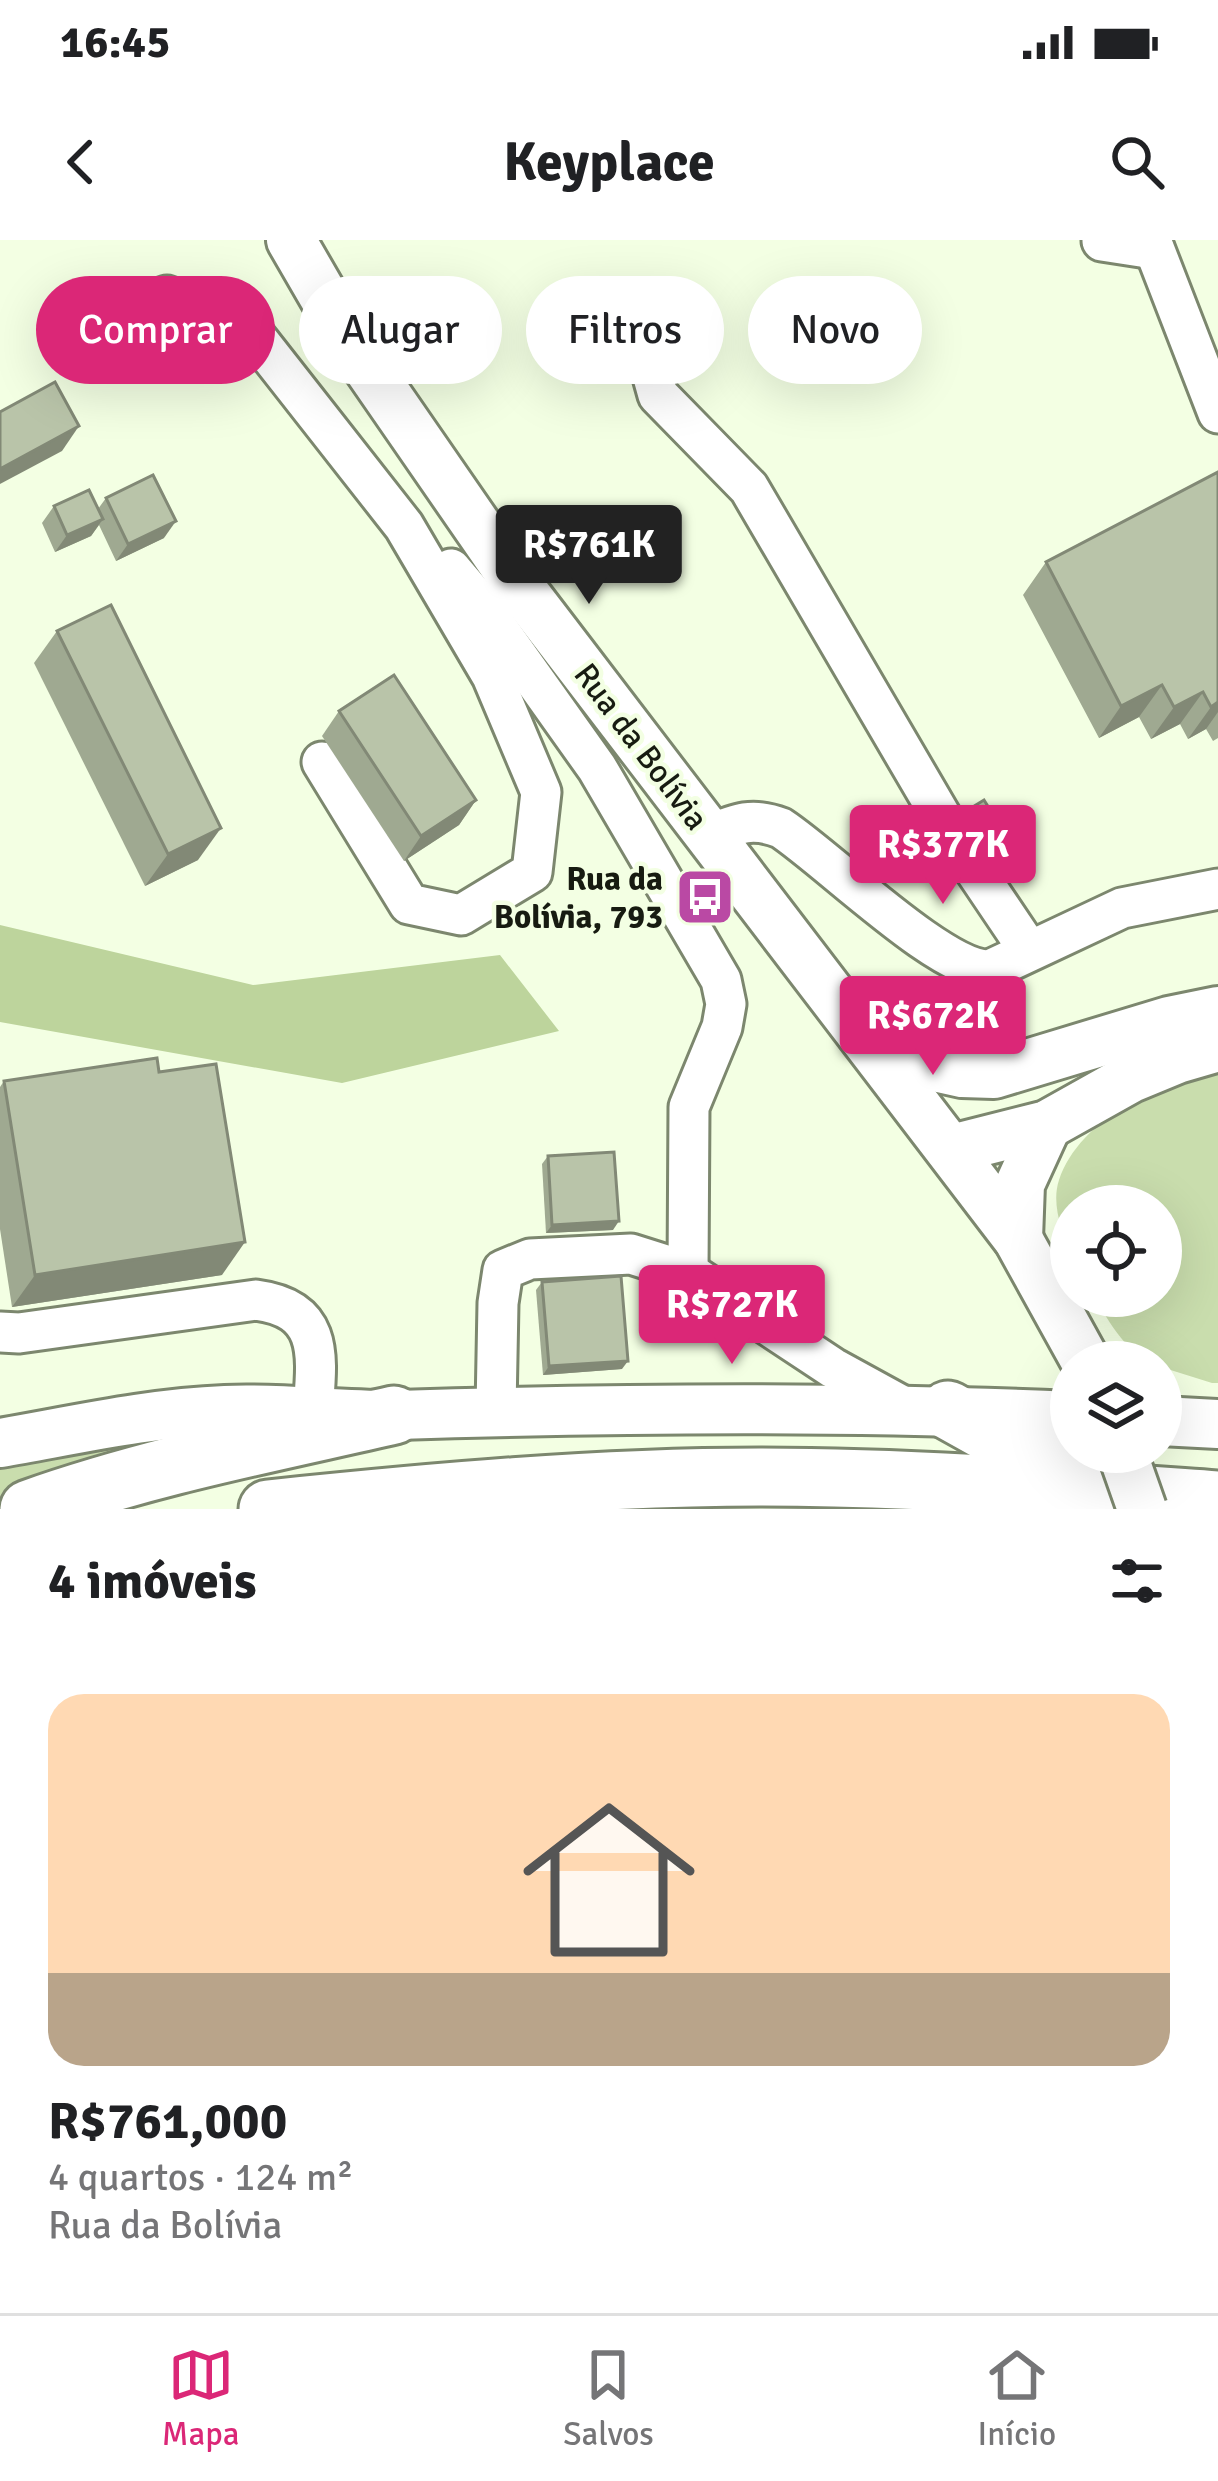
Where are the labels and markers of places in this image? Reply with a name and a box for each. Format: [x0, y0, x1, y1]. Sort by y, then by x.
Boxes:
pin: R$761K [491, 505, 687, 607]
pin: R$377K [845, 805, 1041, 907]
place label: Rua da Bolívia, 793 [494, 859, 663, 938]
bus stop icon: Rua da Bolívia, 793 [674, 866, 736, 928]
pin: R$672K [835, 976, 1031, 1078]
pin: R$727K [634, 1265, 830, 1367]

